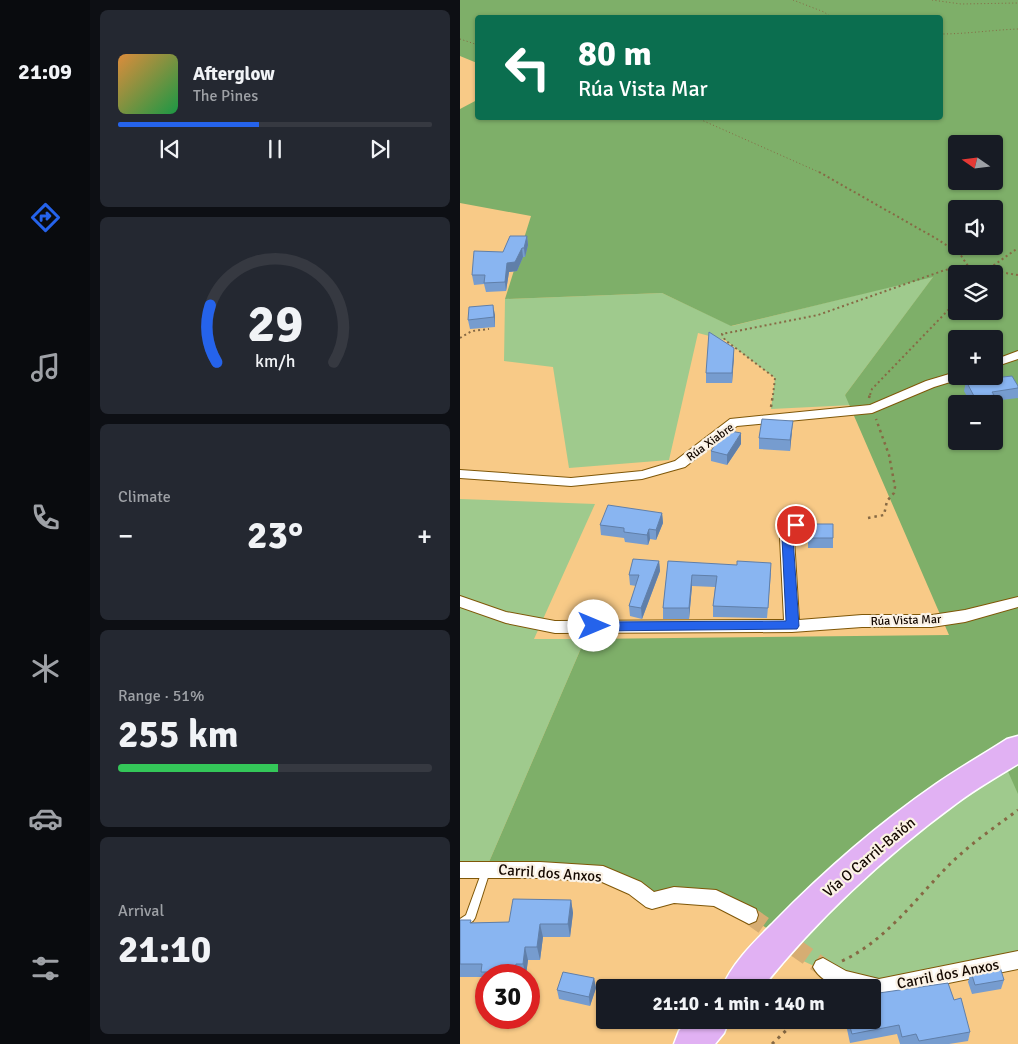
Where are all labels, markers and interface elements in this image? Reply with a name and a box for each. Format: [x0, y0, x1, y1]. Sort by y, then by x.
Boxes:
text: 80 m [578, 32, 652, 75]
icon: left [495, 35, 560, 100]
text: 21:09 [18, 58, 72, 85]
text: Afterglow [193, 62, 275, 86]
text: Rúa Vista Mar [578, 75, 708, 102]
text: The Pines [193, 86, 258, 106]
icon: previous [156, 135, 184, 163]
icon: pause [261, 135, 289, 163]
icon: next [366, 135, 394, 163]
north arrow [948, 135, 1002, 190]
map controls [948, 135, 1003, 450]
icon: directions [28, 200, 63, 235]
button: sound [948, 200, 1003, 255]
button: layers [948, 265, 1003, 320]
text: 29 [247, 292, 303, 356]
button: + [948, 330, 1003, 385]
icon: music [28, 350, 63, 385]
text: km/h [255, 350, 295, 372]
button: − [948, 395, 1003, 450]
street label: Rúa Xiabre [684, 420, 737, 465]
text: Climate [118, 487, 171, 507]
icon: phone [28, 500, 63, 535]
pin [775, 504, 817, 546]
icon: arrive [782, 511, 810, 539]
text: 23° [247, 512, 303, 559]
text: − [118, 519, 133, 553]
text: + [417, 519, 432, 553]
position arrow [567, 599, 619, 651]
street label: Rúa Vista Mar [870, 612, 942, 629]
icon: climate [28, 651, 63, 686]
text: Range · 51% [118, 686, 204, 706]
text: 255 km [118, 711, 239, 758]
icon: car [28, 801, 63, 836]
street label: Vía O Carril-Baión [819, 813, 919, 901]
street label: Carril dos Anxos [498, 860, 603, 886]
text: Arrival [118, 901, 164, 921]
text: 21:10 [118, 926, 211, 973]
icon: filters [28, 951, 63, 986]
street label: Carril dos Anxos [895, 955, 1001, 993]
speed limit sign: 30 [475, 964, 540, 1029]
text: 21:10 · 1 min · 140 m [652, 992, 825, 1016]

